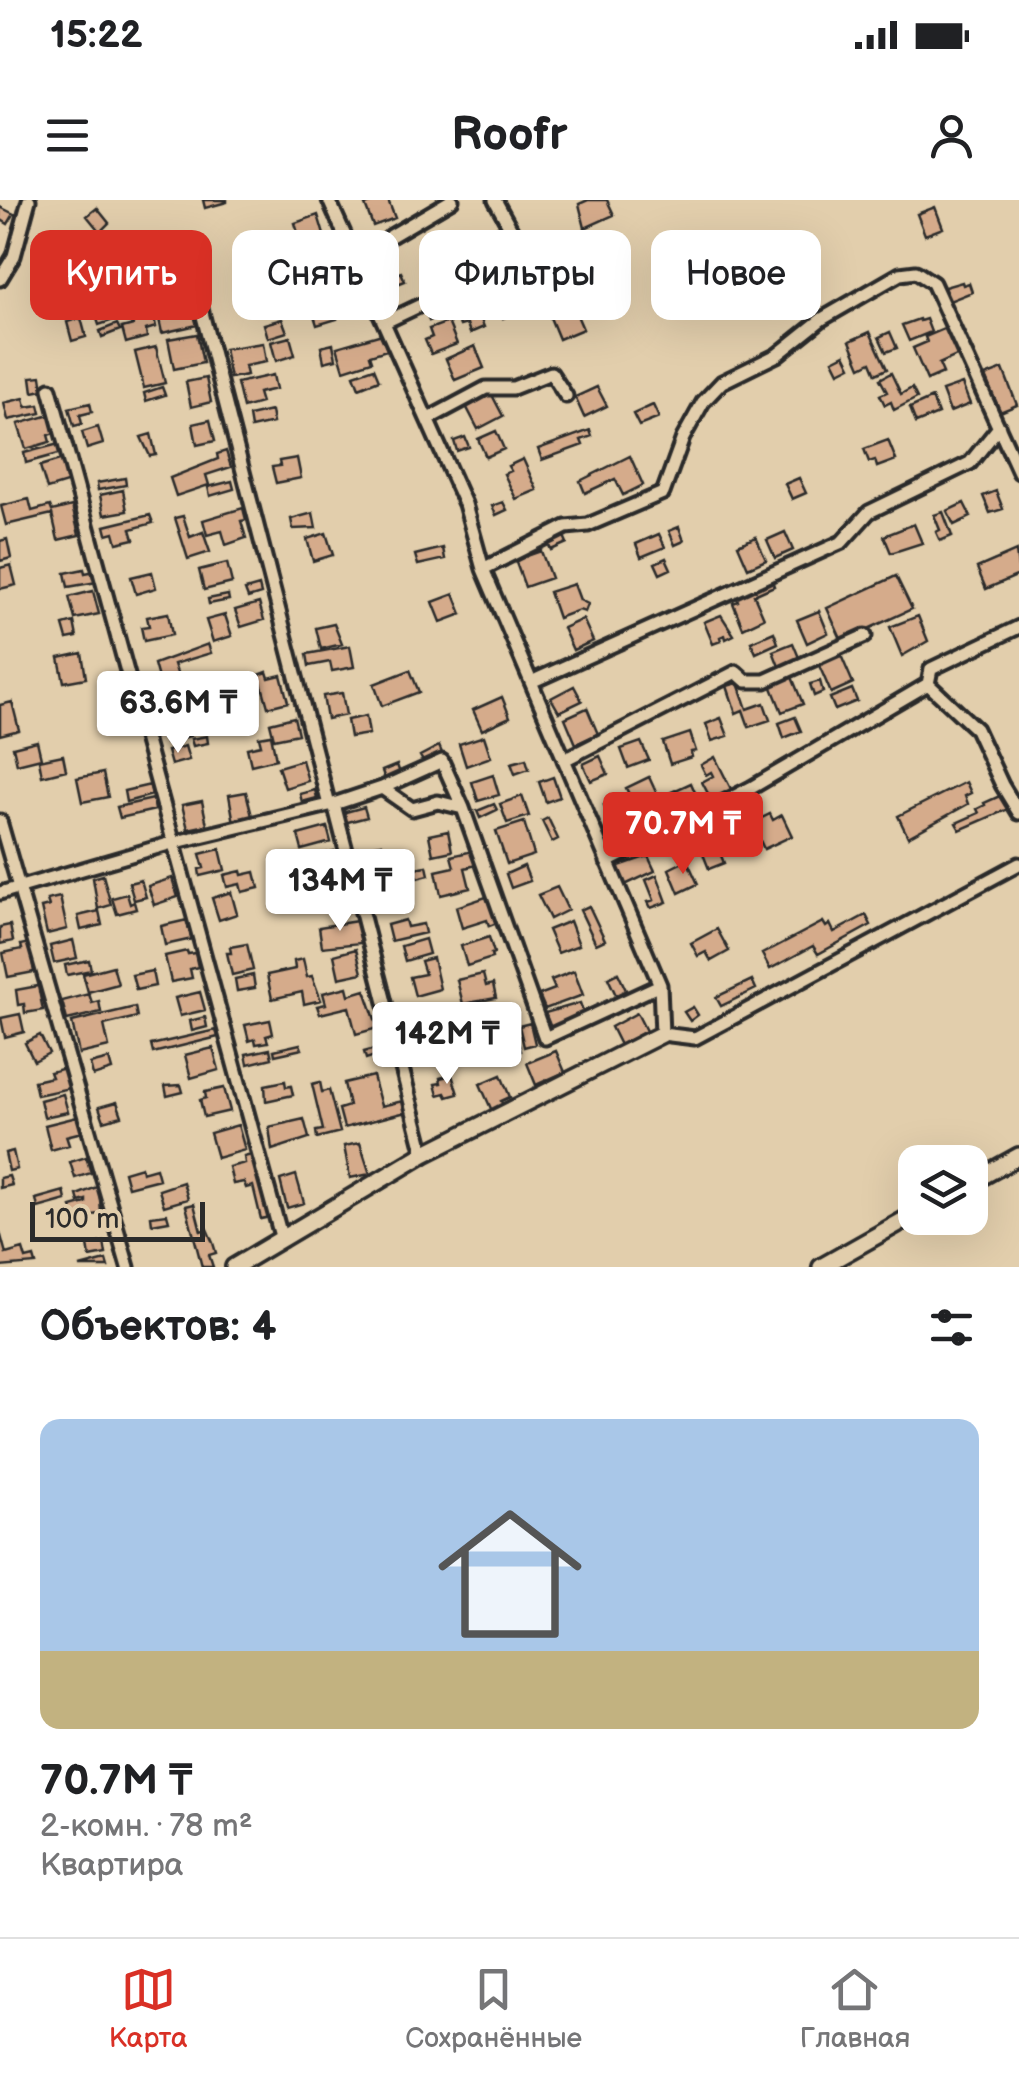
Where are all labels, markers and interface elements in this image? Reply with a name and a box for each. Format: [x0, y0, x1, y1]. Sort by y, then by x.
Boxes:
text: 15:22 [50, 13, 143, 58]
icon: menu [40, 108, 95, 163]
text: Roofr [452, 108, 567, 163]
icon: person [924, 108, 979, 163]
chip: Купить [30, 230, 212, 320]
chip: Снять [232, 230, 399, 320]
chip: Фильтры [419, 230, 631, 320]
chip: Новое [651, 230, 821, 320]
pin: 63.6M ₸ [86, 671, 270, 756]
text: 63.6M ₸ [119, 684, 237, 723]
pin: 70.7M ₸ [591, 792, 775, 877]
text: 70.7M ₸ [625, 805, 741, 844]
pin: 134M ₸ [259, 849, 421, 934]
text: 134M ₸ [288, 862, 392, 901]
pin: 142M ₸ [366, 1002, 528, 1087]
text: 142M ₸ [394, 1015, 500, 1054]
map controls [898, 1145, 988, 1235]
button: layers [898, 1145, 988, 1235]
scale bar [30, 1197, 205, 1242]
text: 100 m [45, 1203, 119, 1236]
icon: filters [924, 1300, 979, 1355]
text: Объектов: 4 [40, 1302, 277, 1353]
icon: home [420, 1484, 600, 1664]
text: 70.7M ₸ [40, 1756, 192, 1807]
text: 2-комн. · 78 m² [40, 1807, 253, 1846]
text: Квартира [40, 1846, 183, 1885]
tab: Карта [109, 1962, 188, 2055]
tab: Сохранённые [405, 1962, 582, 2055]
tab: Главная [800, 1962, 910, 2055]

